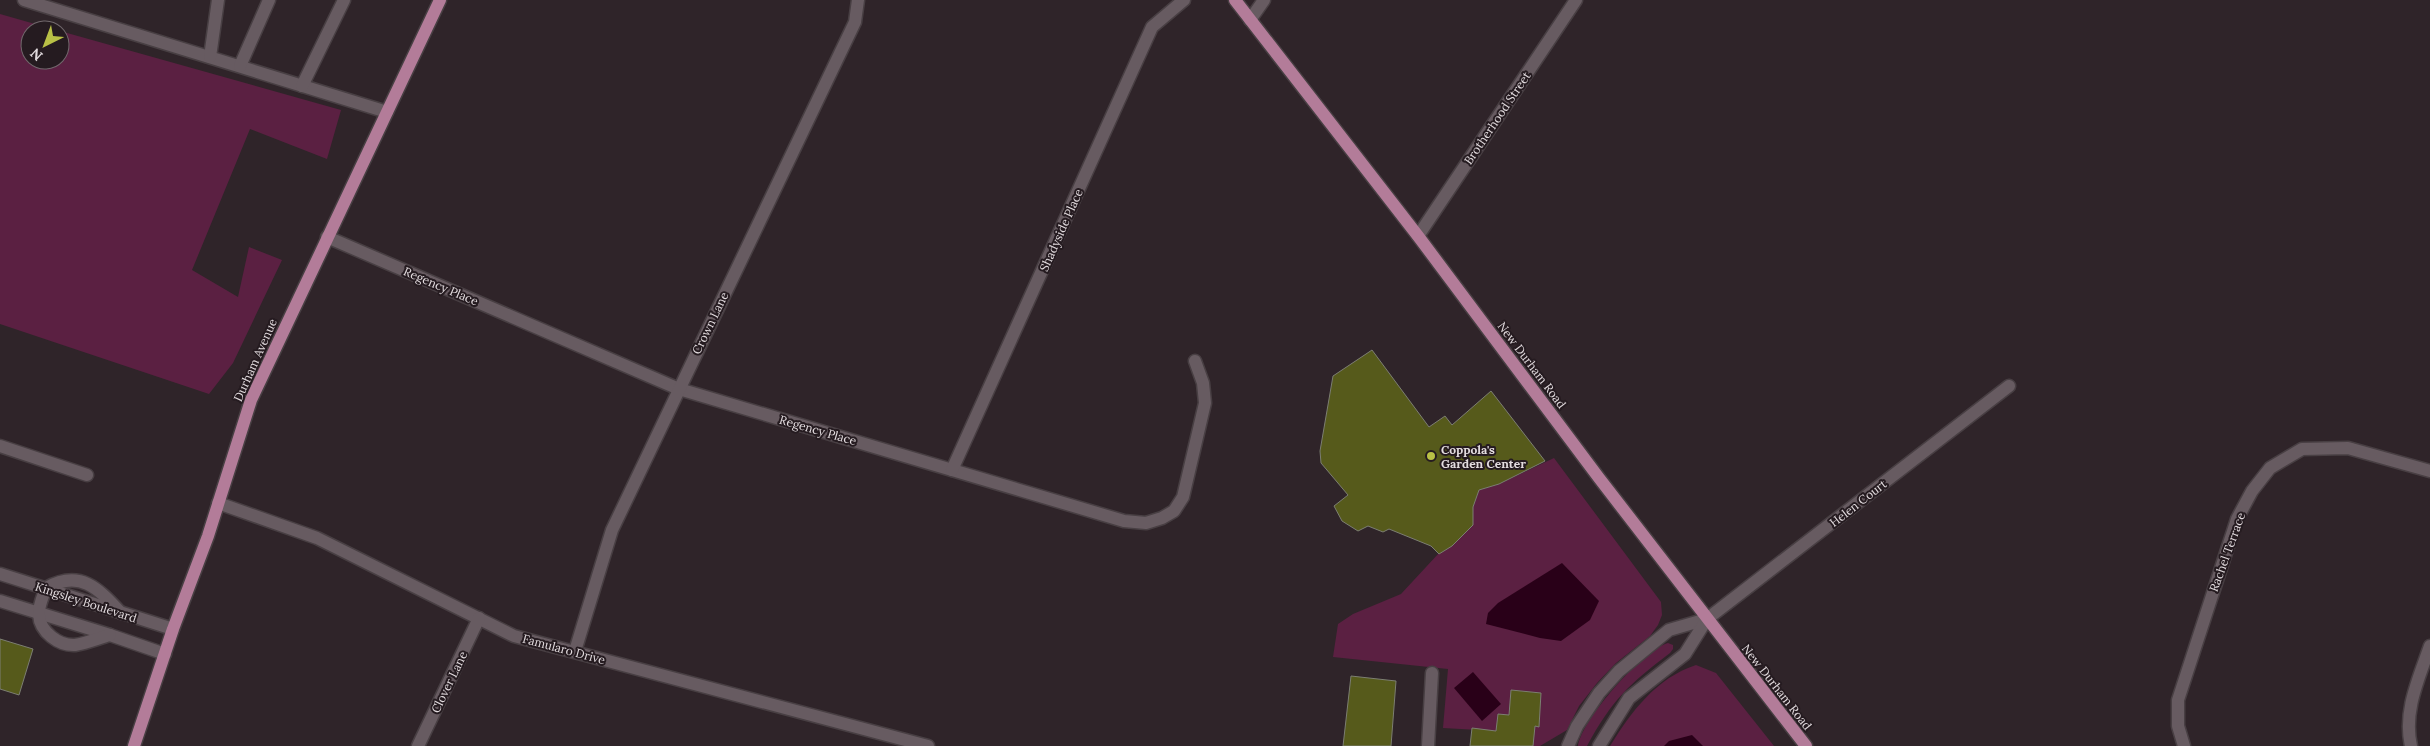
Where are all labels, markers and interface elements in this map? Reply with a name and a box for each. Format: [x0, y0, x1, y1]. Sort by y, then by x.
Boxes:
north arrow [20, 20, 70, 70]
text: N [26, 44, 46, 65]
street label: Brotherhood Street [1460, 69, 1534, 167]
street label: Shadyside Place [1036, 186, 1086, 274]
street label: Regency Place [401, 264, 481, 309]
street label: Crown Lane [688, 289, 732, 357]
street label: Durham Avenue [230, 316, 280, 404]
street label: New Durham Road [1495, 319, 1569, 411]
street label: Regency Place [778, 412, 859, 448]
place label: Coppola's Garden Center [1441, 442, 1526, 471]
marker: Coppola's Garden Center [1425, 450, 1437, 462]
street label: Helen Court [1826, 476, 1890, 530]
street label: Rachel Terrace [2206, 510, 2248, 594]
street label: Kingsley Boulevard [33, 578, 139, 626]
street label: Famularo Drive [521, 631, 607, 667]
street label: New Durham Road [1739, 641, 1815, 733]
street label: Clover Lane [428, 648, 471, 715]

